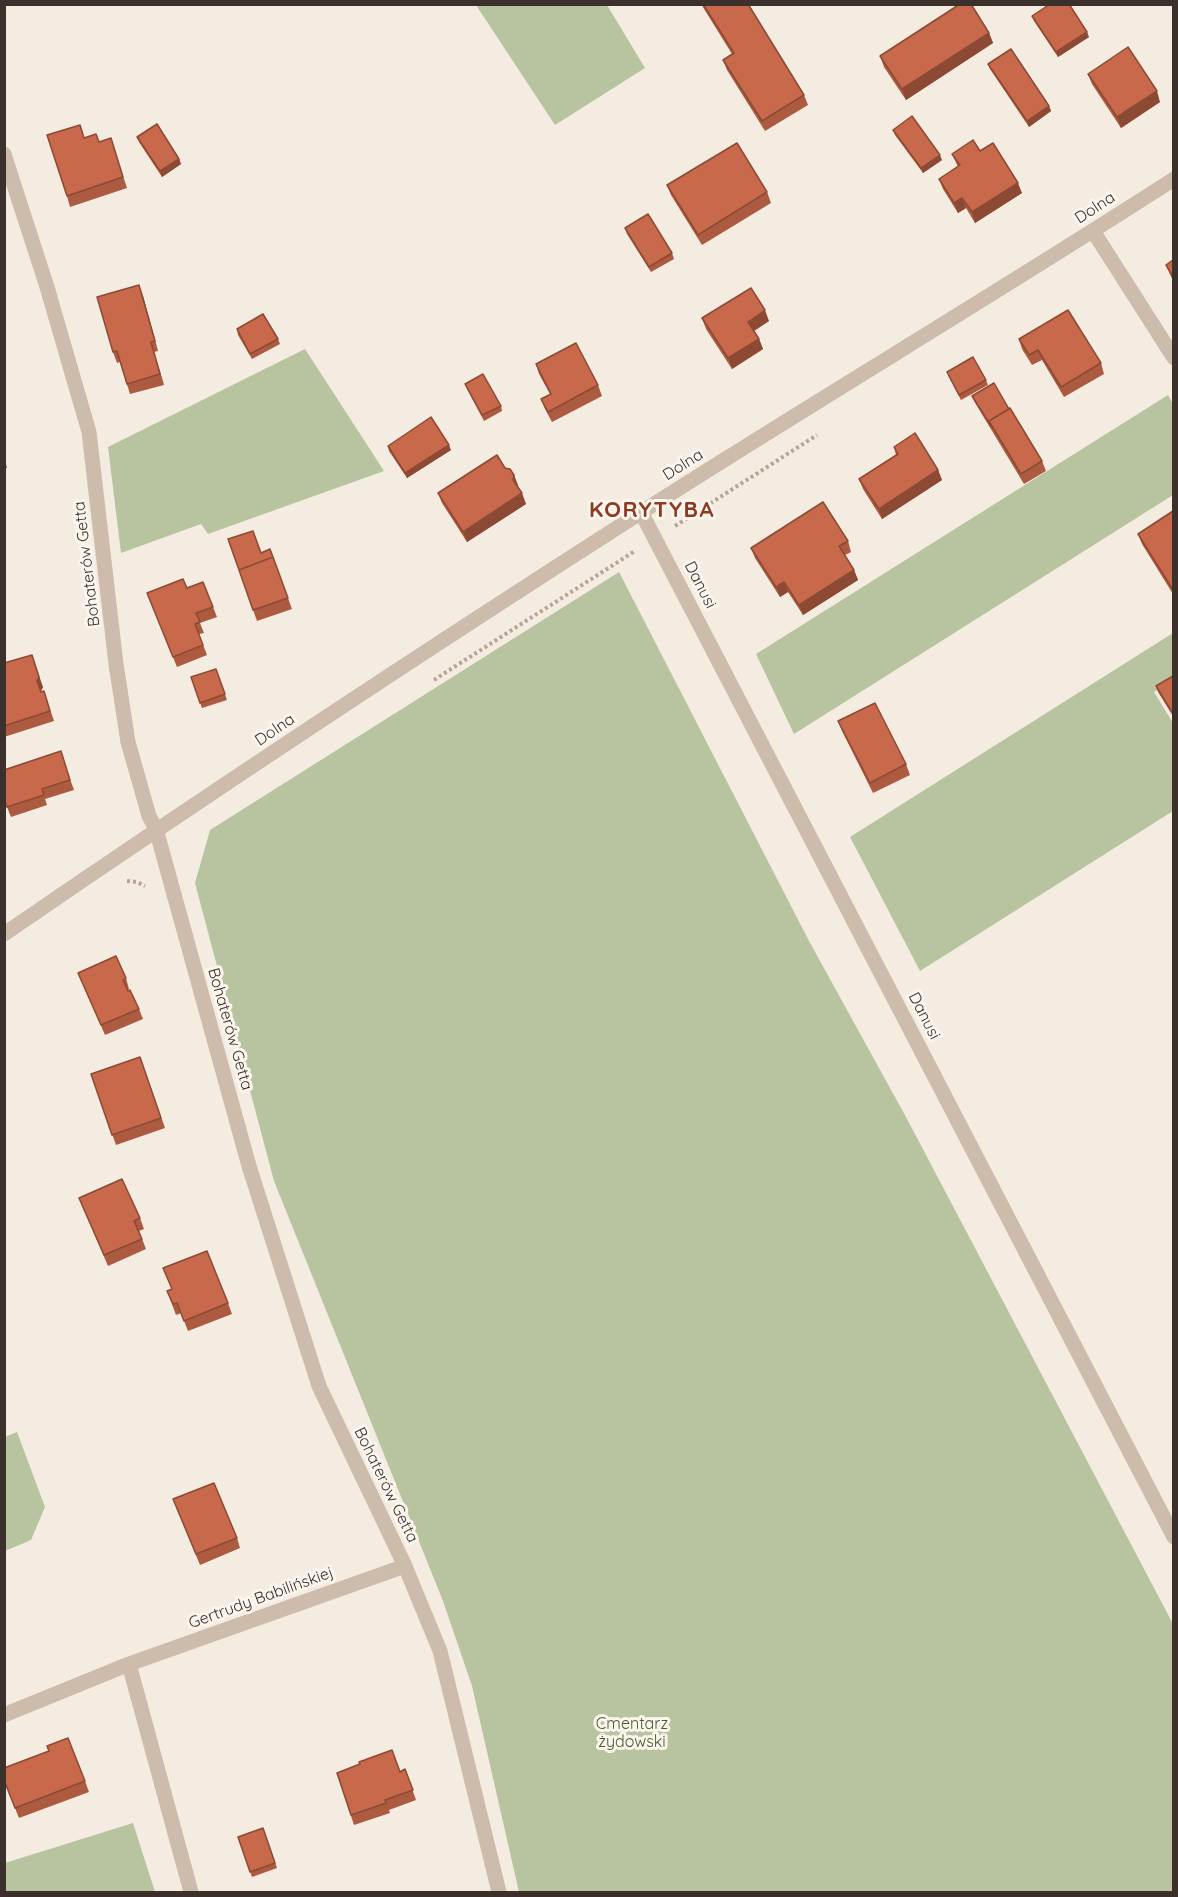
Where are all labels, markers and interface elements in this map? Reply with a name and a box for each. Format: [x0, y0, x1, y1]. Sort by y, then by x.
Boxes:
street label: Dolna [1071, 188, 1119, 228]
street label: Dolna [659, 445, 707, 485]
district label: KORYTYBA [589, 497, 715, 523]
street label: Bohaterów Getta [70, 500, 104, 628]
street label: Danusi [680, 558, 720, 612]
street label: Dolna [251, 710, 299, 750]
street label: Bohaterów Getta [203, 966, 257, 1092]
street label: Danusi [904, 989, 944, 1043]
street label: Bohaterów Getta [350, 1424, 422, 1546]
street label: Gertrudy Babilińskiej [186, 1563, 336, 1633]
park label: Cmentarz żydowski [596, 1714, 668, 1752]

